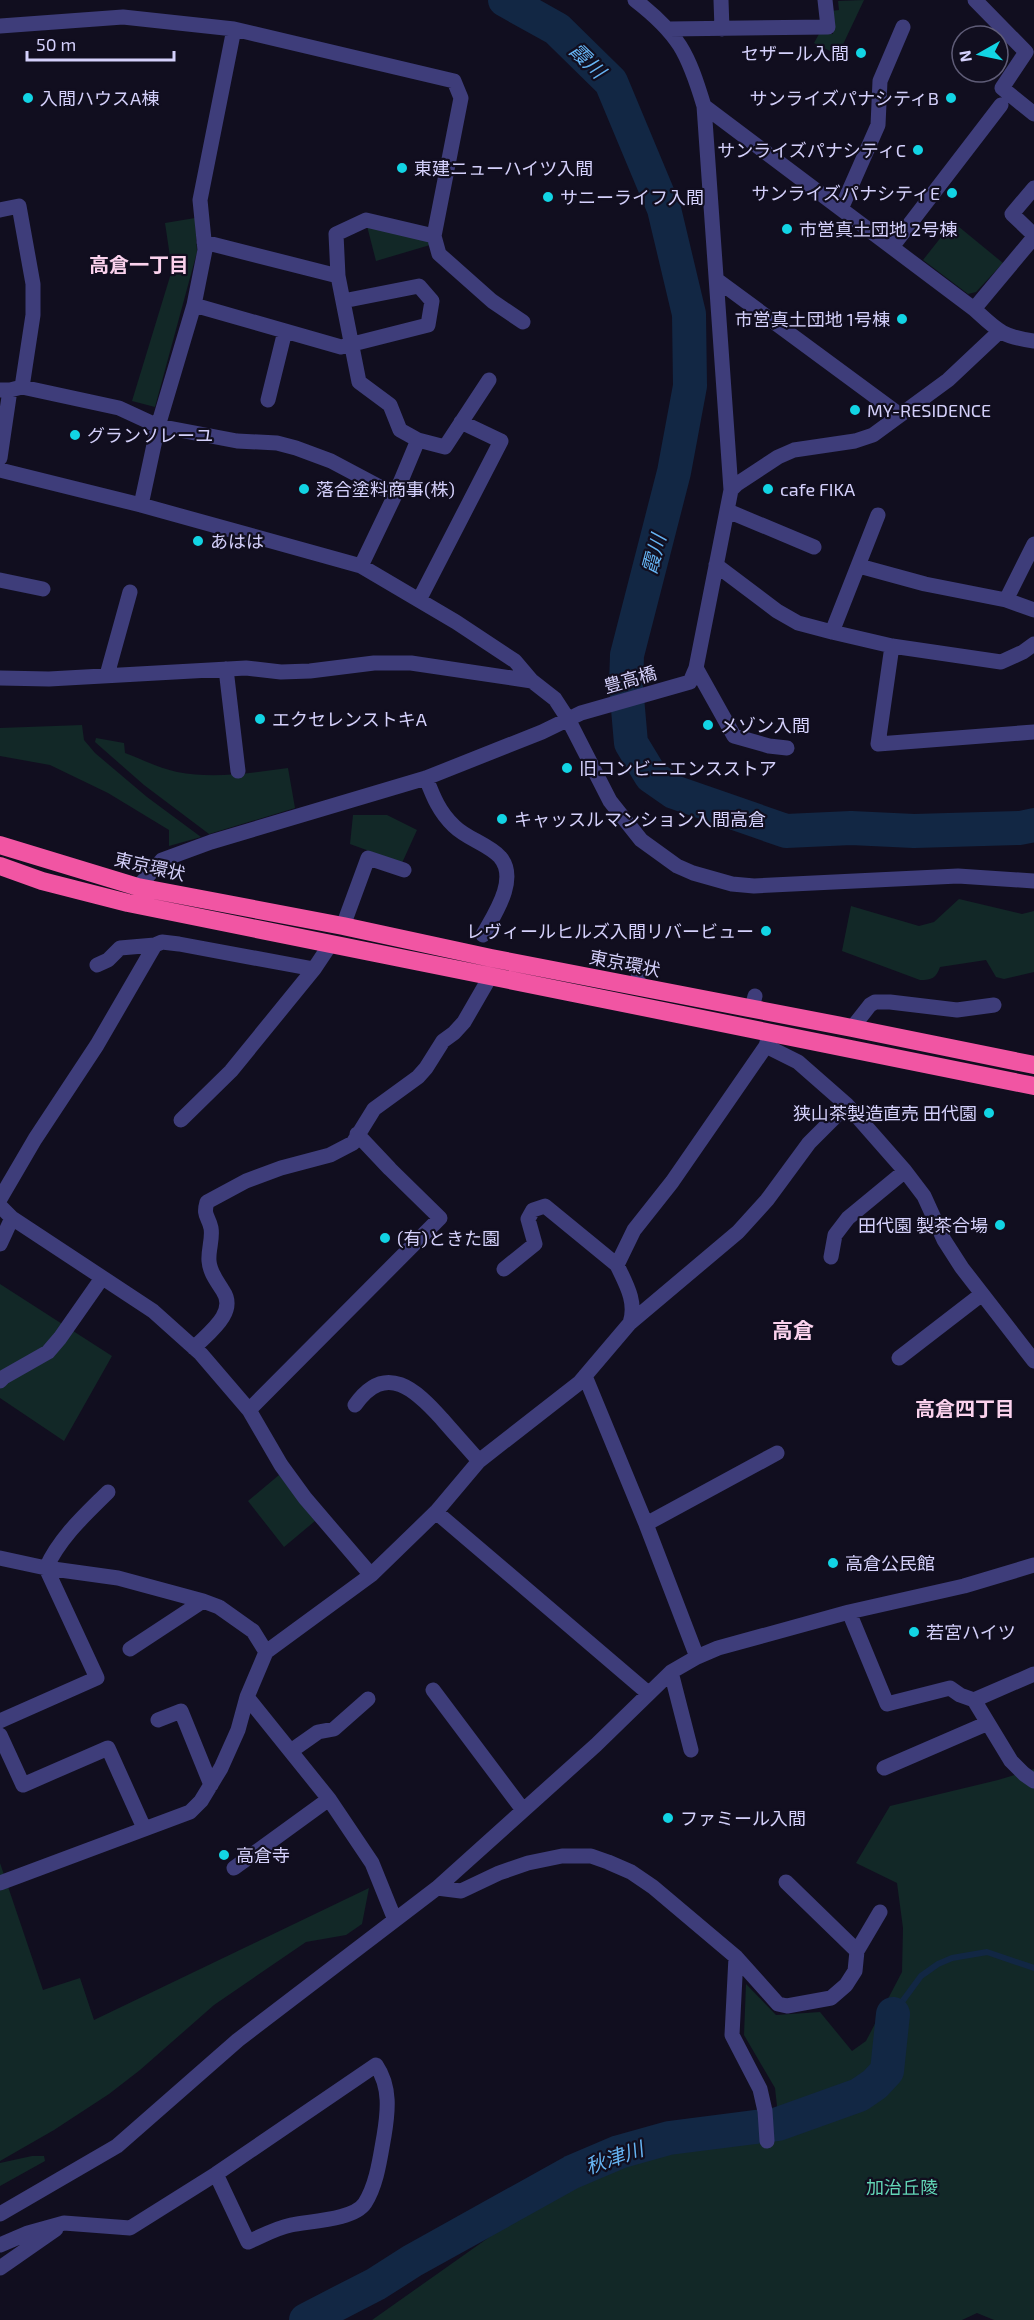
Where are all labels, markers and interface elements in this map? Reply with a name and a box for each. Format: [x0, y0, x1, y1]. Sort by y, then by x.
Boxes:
scale bar [27, 24, 174, 62]
north arrow [950, 24, 1010, 84]
text: 50 m [36, 33, 76, 55]
water label: 霞川 [565, 37, 612, 84]
place label: セザール入間 [741, 42, 849, 64]
marker: セザール入間 [854, 46, 868, 60]
text: N [954, 49, 975, 64]
place label: 入間ハウスA棟 [40, 87, 159, 109]
place label: サンライズパナシティB [749, 87, 939, 109]
marker: 入間ハウスA棟 [21, 91, 35, 105]
marker: サンライズパナシティB [944, 91, 958, 105]
place label: サンライズパナシティC [717, 139, 906, 161]
marker: サンライズパナシティC [911, 143, 925, 157]
place label: 東建ニューハイツ入間 [414, 157, 593, 179]
marker: 東建ニューハイツ入間 [395, 161, 409, 175]
place label: サンライズパナシティE [752, 182, 940, 204]
place label: サニーライフ入間 [560, 186, 704, 208]
marker: サンライズパナシティE [945, 186, 959, 200]
marker: サニーライフ入間 [541, 190, 555, 204]
place label: 市営真土団地 2号棟 [799, 218, 957, 240]
marker: 市営真土団地 2号棟 [780, 222, 794, 236]
district label: 高倉一丁目 [89, 252, 189, 276]
place label: 市営真土団地 1号棟 [735, 308, 890, 330]
marker: 市営真土団地 1号棟 [895, 312, 909, 326]
place label: MY-RESIDENCE [867, 399, 991, 421]
marker: MY-RESIDENCE [848, 403, 862, 417]
place label: グランソレーユ [87, 424, 213, 446]
marker: グランソレーユ [68, 428, 82, 442]
place label: 落合塗料商事(株) [316, 478, 455, 500]
place label: cafe FIKA [780, 478, 856, 500]
marker: 落合塗料商事(株) [297, 482, 311, 496]
marker: cafe FIKA [761, 482, 775, 496]
place label: あはは [210, 530, 264, 552]
water label: 霞川 [636, 530, 670, 576]
marker: あはは [191, 534, 205, 548]
street label: 豊高橋 [601, 661, 659, 697]
place label: エクセレンストキA [272, 708, 428, 730]
marker: エクセレンストキA [253, 712, 267, 726]
place label: メゾン入間 [720, 714, 810, 736]
marker: メゾン入間 [701, 718, 715, 732]
place label: 旧コンビニエンスストア [579, 757, 777, 779]
marker: 旧コンビニエンスストア [560, 761, 574, 775]
place label: キャッスルマンション入間高倉 [514, 808, 766, 830]
marker: キャッスルマンション入間高倉 [495, 812, 509, 826]
street label: 東京環状 [112, 847, 188, 885]
place label: レヴィールヒルズ入間リバービュー [466, 920, 754, 942]
marker: レヴィールヒルズ入間リバービュー [759, 924, 773, 938]
street label: 東京環状 [588, 945, 662, 981]
place label: 狭山茶製造直売 田代園 [793, 1102, 977, 1124]
marker: 狭山茶製造直売 田代園 [982, 1106, 996, 1120]
place label: 田代園 製茶合場 [858, 1214, 988, 1236]
marker: 田代園 製茶合場 [993, 1218, 1007, 1232]
place label: (有)ときた園 [397, 1227, 500, 1249]
marker: (有)ときた園 [378, 1231, 392, 1245]
district label: 高倉 [772, 1317, 814, 1342]
district label: 高倉四丁目 [915, 1396, 1015, 1420]
place label: 高倉公民館 [845, 1552, 935, 1574]
marker: 高倉公民館 [826, 1556, 840, 1570]
place label: 若宮ハイツ [926, 1621, 1016, 1643]
marker: 若宮ハイツ [907, 1625, 921, 1639]
place label: ファミール入間 [680, 1807, 806, 1829]
marker: ファミール入間 [661, 1811, 675, 1825]
place label: 高倉寺 [236, 1844, 290, 1866]
marker: 高倉寺 [217, 1848, 231, 1862]
water label: 秋津川 [582, 2135, 648, 2178]
park label: 加治丘陵 [866, 2176, 938, 2198]

